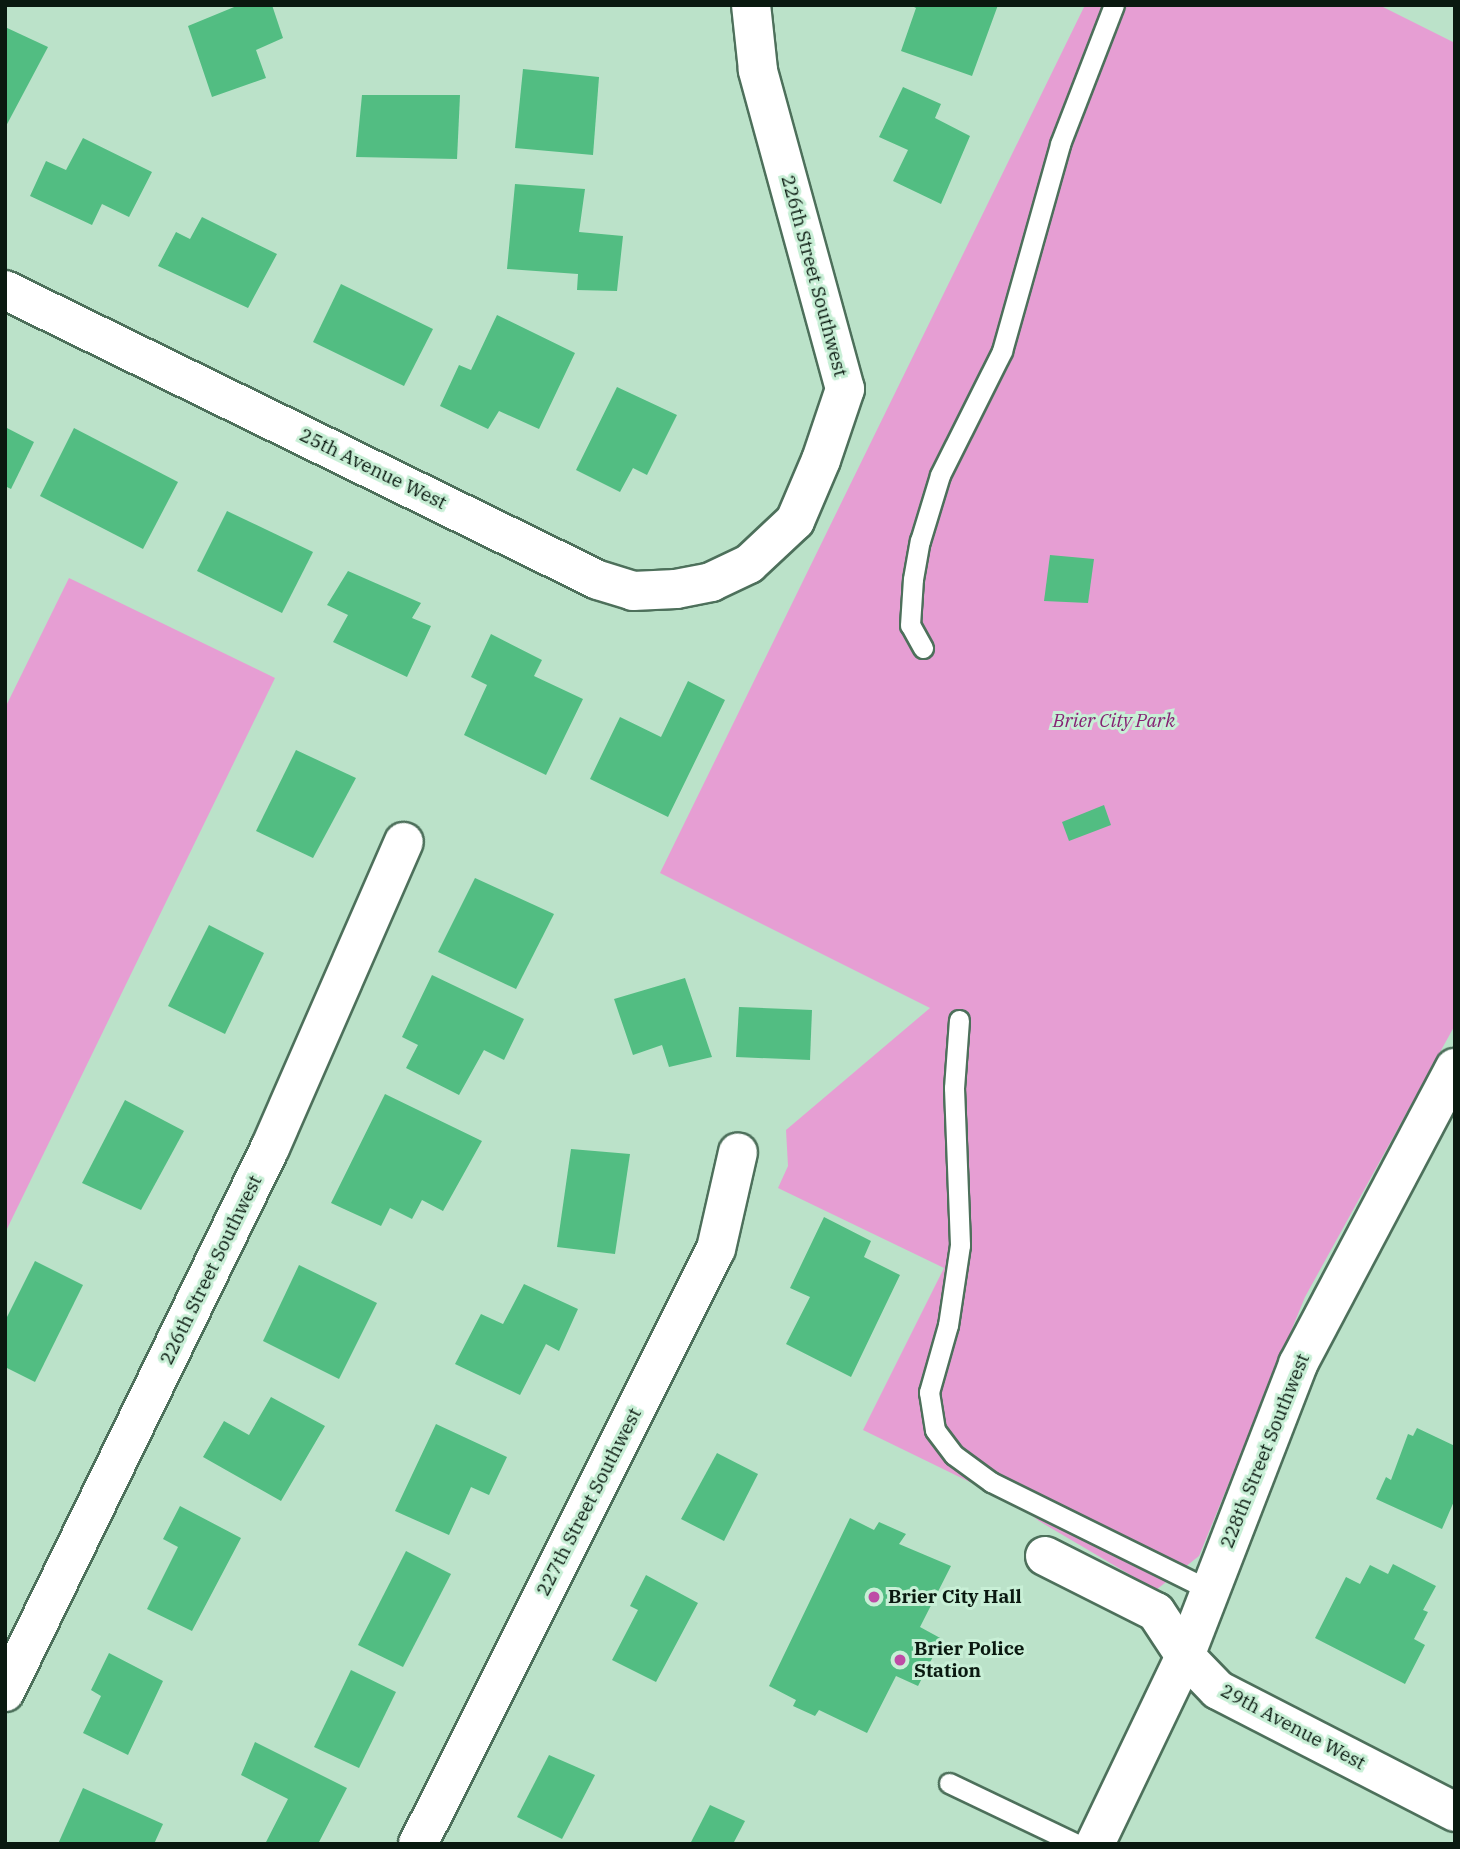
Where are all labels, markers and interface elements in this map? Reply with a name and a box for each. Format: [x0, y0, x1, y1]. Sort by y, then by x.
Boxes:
street label: 226th Street Southwest [776, 173, 852, 379]
street label: 25th Avenue West [296, 424, 450, 514]
park label: Brier City Park [1053, 710, 1175, 732]
street label: 226th Street Southwest [155, 1172, 267, 1368]
street label: 228th Street Southwest [1216, 1350, 1314, 1552]
street label: 227th Street Southwest [532, 1404, 646, 1600]
place label: Brier City Hall [888, 1586, 1022, 1608]
marker: Brier City Hall [866, 1589, 882, 1605]
place label: Brier Police Station [914, 1638, 1025, 1682]
marker: Brier Police Station [892, 1652, 908, 1668]
street label: 29th Avenue West [1217, 1679, 1369, 1775]

